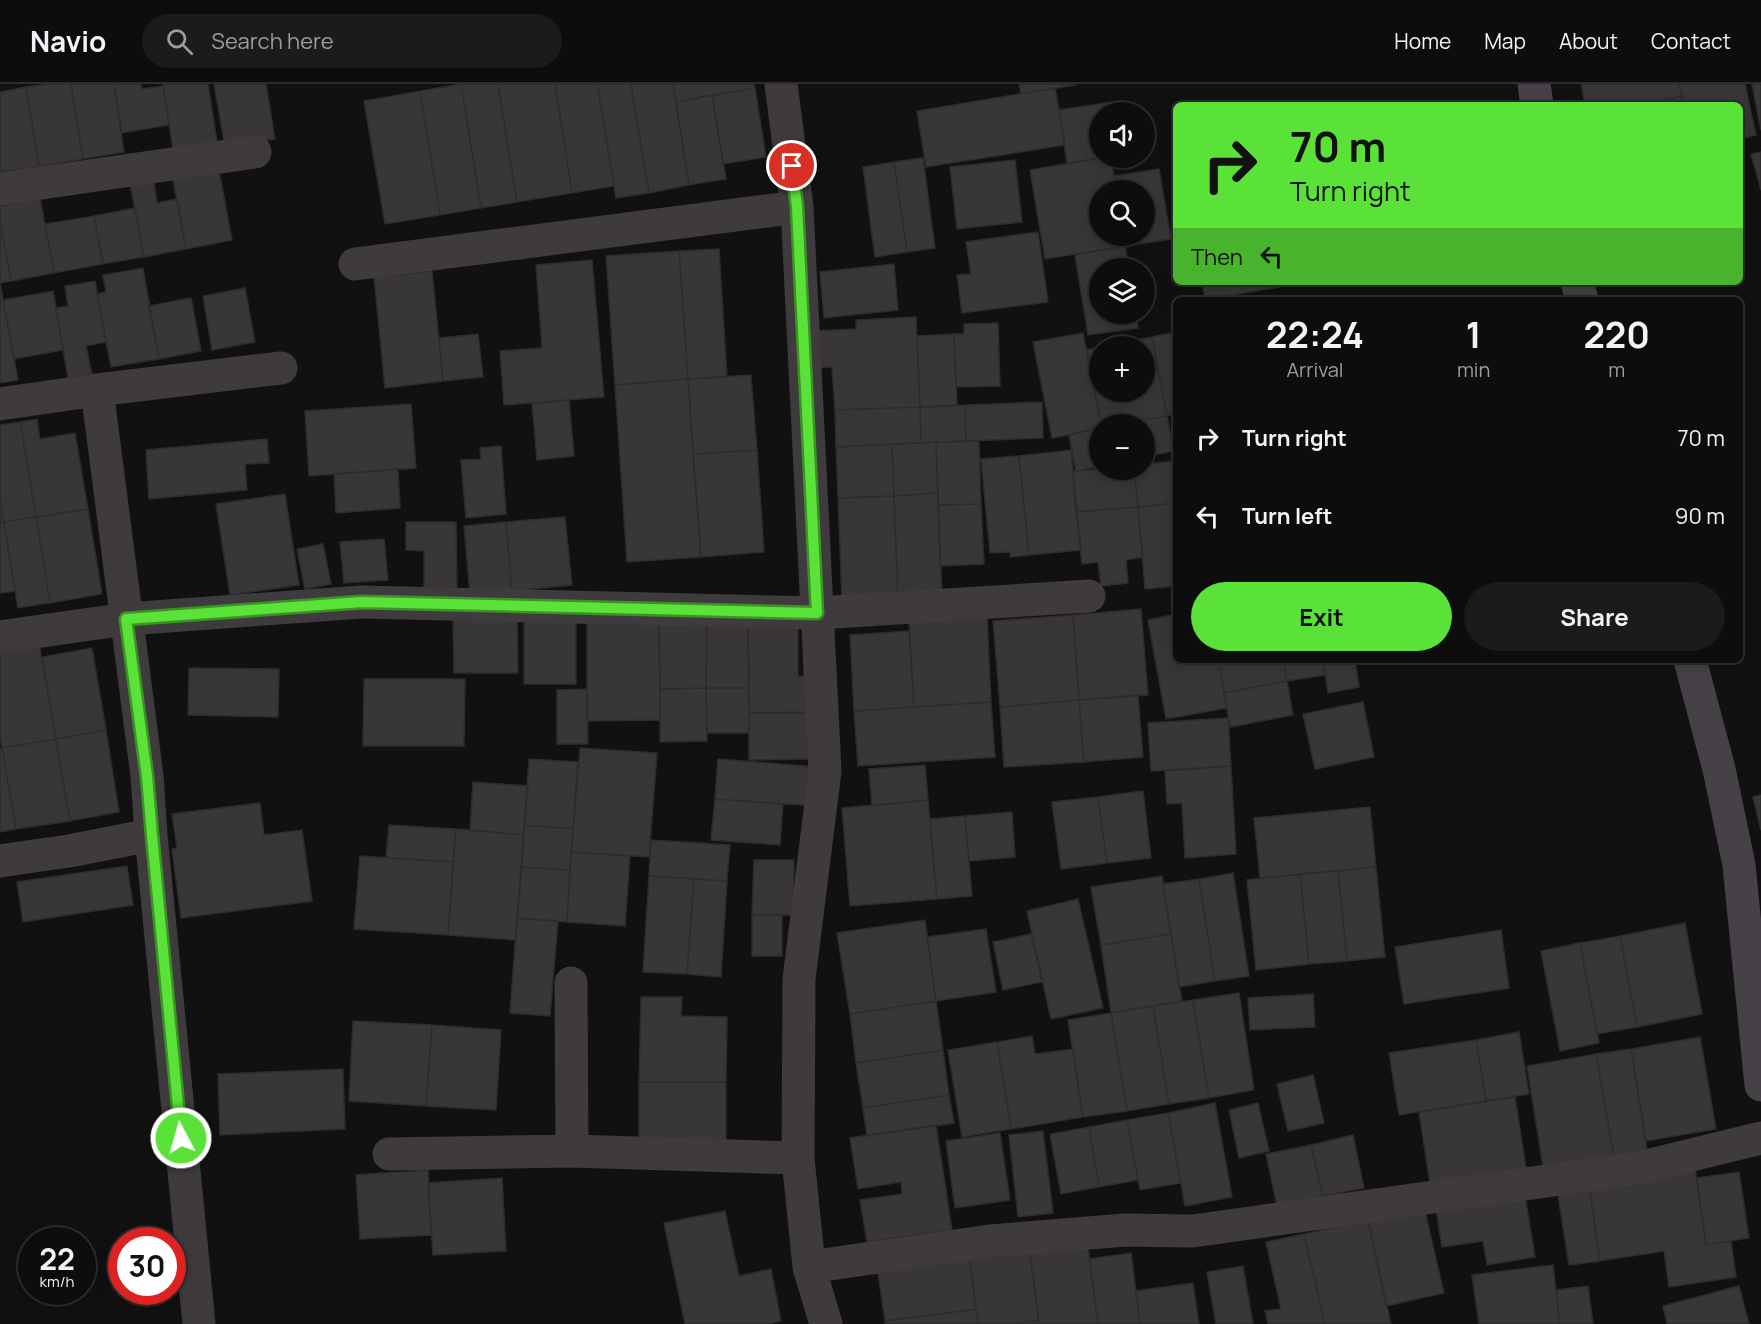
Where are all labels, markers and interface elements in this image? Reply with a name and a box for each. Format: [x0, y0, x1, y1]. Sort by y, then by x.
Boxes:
search box [142, 14, 562, 68]
text: Navio [30, 22, 106, 60]
icon: search [163, 25, 196, 58]
text: Search here [211, 26, 334, 56]
text: Home [1394, 27, 1451, 55]
text: Map [1484, 27, 1526, 55]
text: About [1559, 27, 1618, 55]
text: Contact [1651, 27, 1731, 55]
map controls [1089, 102, 1155, 480]
button: sound [1089, 102, 1155, 168]
text: 70 m [1290, 117, 1386, 175]
icon: right [1191, 126, 1269, 204]
pin [766, 140, 817, 191]
icon: arrive [775, 149, 808, 182]
text: Turn right [1290, 172, 1411, 209]
button: search [1089, 180, 1155, 246]
icon: left [1255, 240, 1288, 273]
text: Then [1191, 242, 1243, 272]
button: layers [1089, 258, 1155, 324]
text: 22:24 [1266, 310, 1364, 359]
text: 1 [1466, 310, 1482, 359]
text: 220 [1583, 310, 1650, 359]
button: + [1089, 336, 1155, 402]
text: Arrival [1286, 356, 1343, 383]
text: min [1457, 356, 1490, 383]
text: m [1608, 356, 1625, 383]
button: − [1089, 414, 1155, 480]
icon: right [1191, 422, 1224, 455]
text: Turn right [1242, 423, 1347, 453]
text: 70 m [1677, 423, 1725, 453]
icon: left [1191, 500, 1224, 533]
text: Turn left [1242, 501, 1332, 531]
text: 90 m [1675, 501, 1725, 531]
button: Exit [1191, 582, 1452, 651]
button: Share [1464, 582, 1725, 651]
position arrow [149, 1106, 213, 1170]
speed limit sign: 30 [108, 1227, 186, 1305]
text: 22 [39, 1238, 75, 1279]
text: km/h [40, 1271, 74, 1292]

